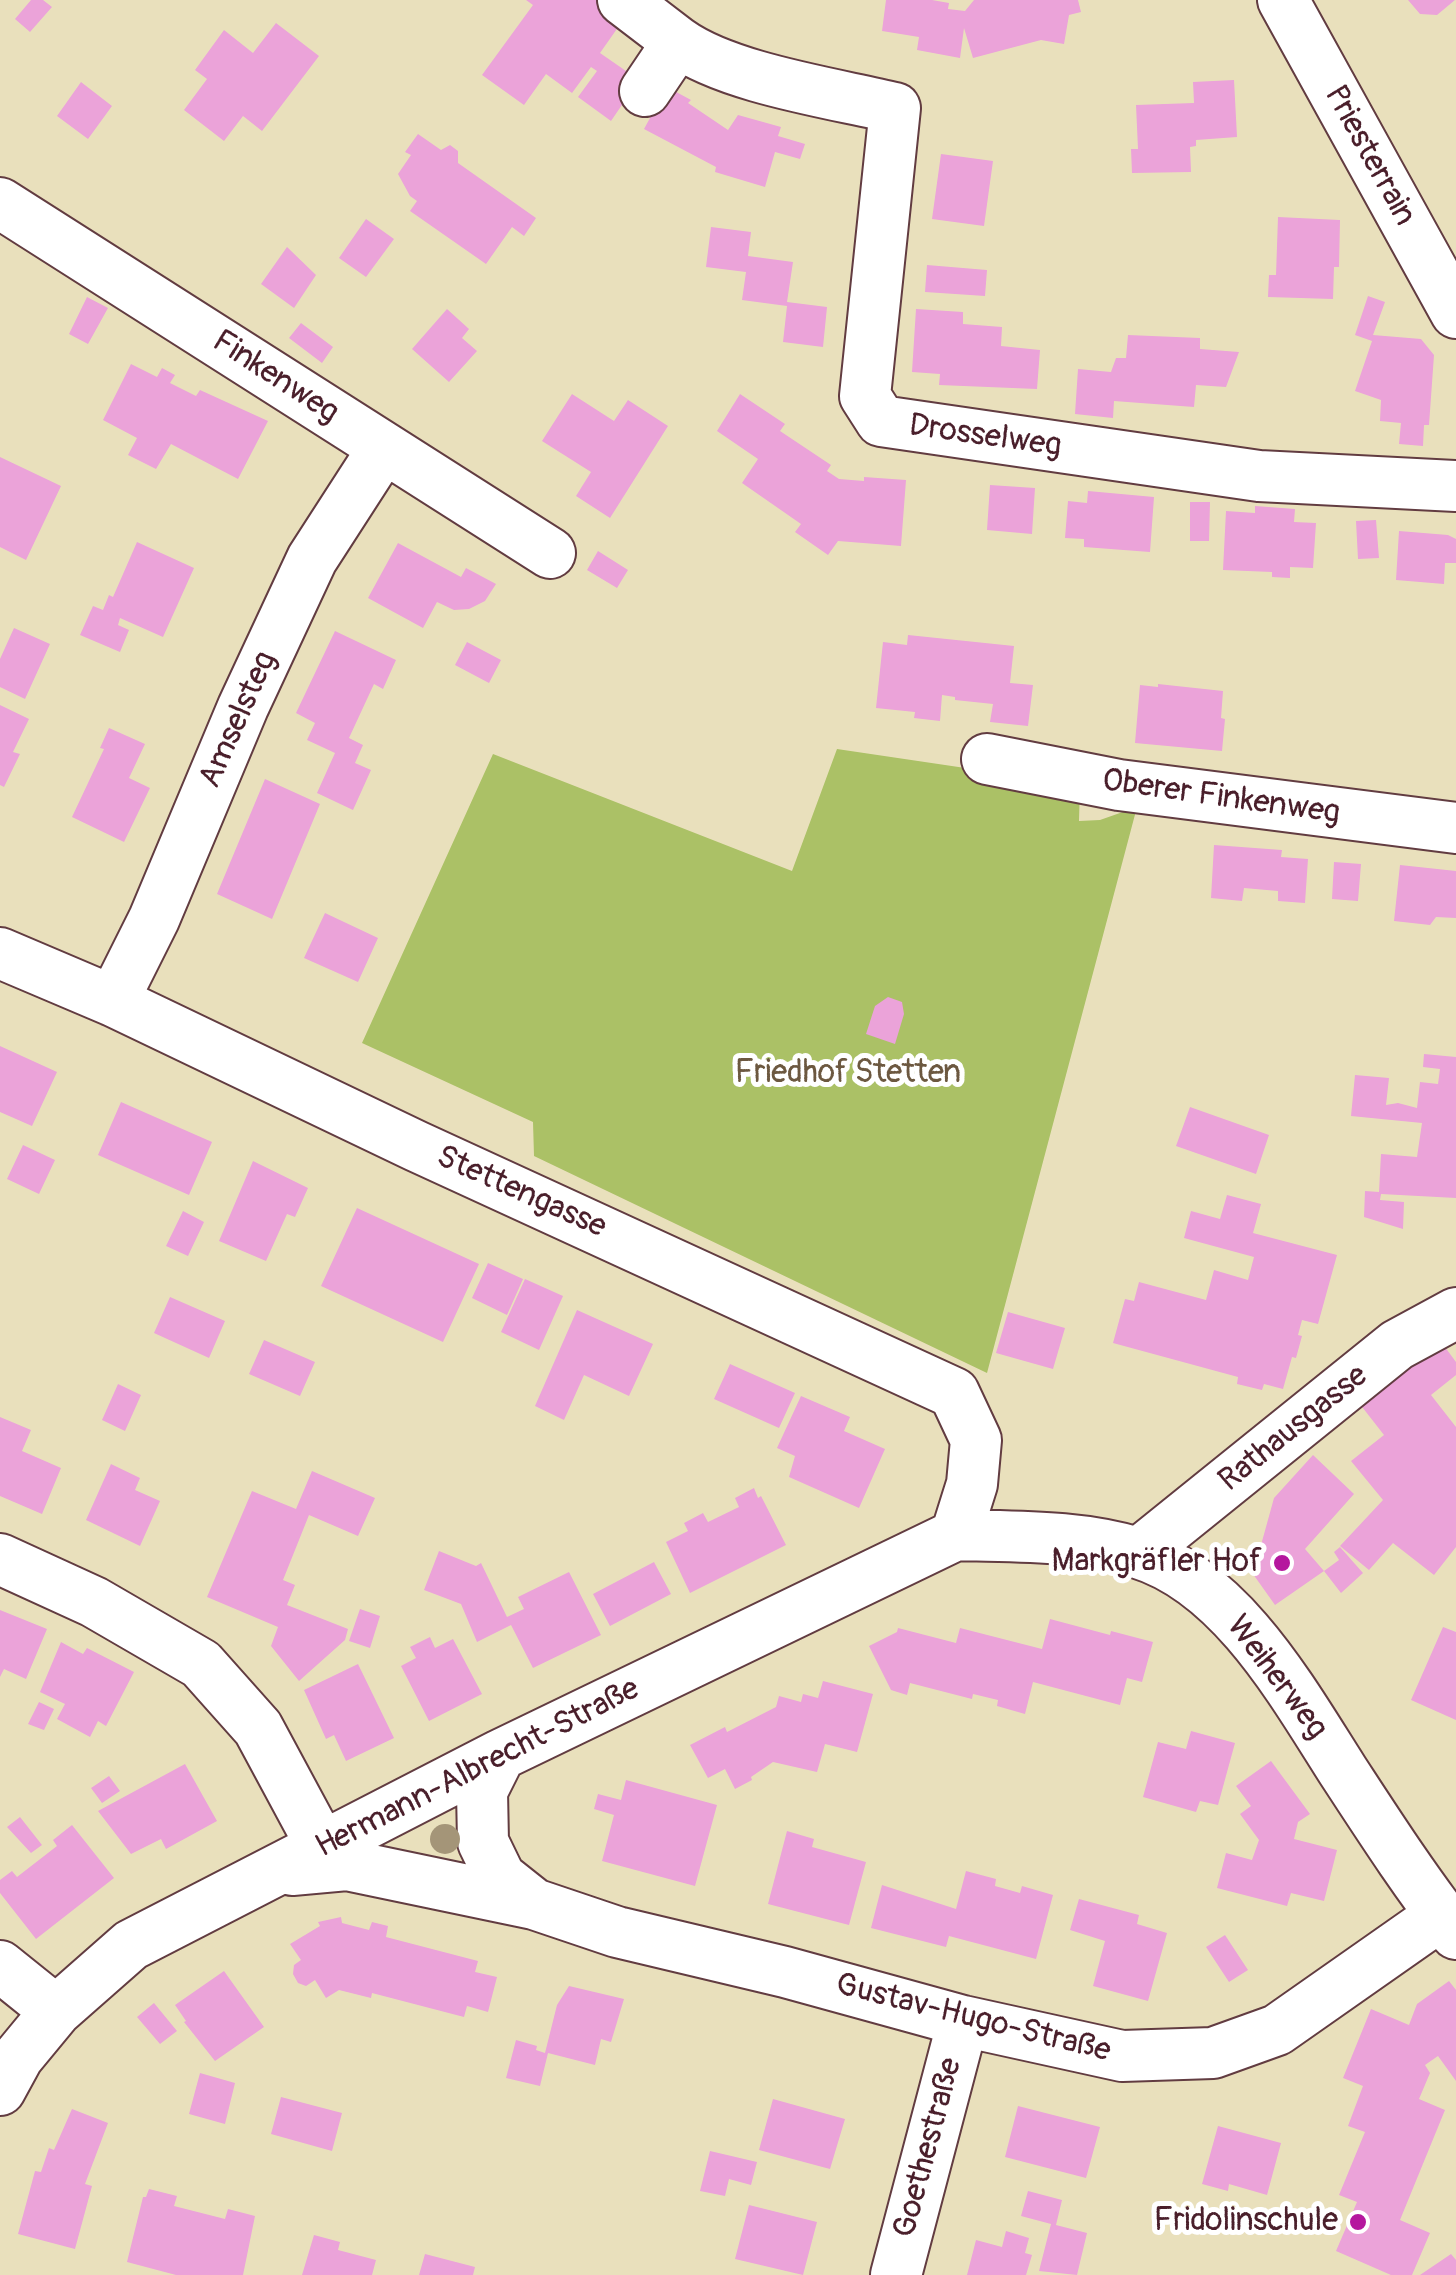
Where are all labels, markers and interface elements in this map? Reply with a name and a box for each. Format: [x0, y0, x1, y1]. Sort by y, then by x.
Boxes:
street label: Priesterrain [1315, 79, 1423, 233]
street label: Finkenweg [205, 323, 345, 433]
street label: Drosselweg [906, 407, 1064, 467]
street label: Amselsteg [192, 646, 286, 794]
street label: Oberer Finkenweg [1100, 762, 1342, 834]
park label: Friedhof Stetten [735, 1055, 961, 1093]
street label: Stettengasse [430, 1139, 612, 1247]
street label: Rathausgasse [1212, 1357, 1376, 1501]
place label: Markgräfler Hof [1051, 1544, 1262, 1582]
marker: Markgräfler Hof [1271, 1552, 1293, 1574]
street label: Weiherweg [1217, 1609, 1335, 1747]
street label: Hermann-Albrecht-Straße [310, 1671, 646, 1867]
street label: Gustav-Hugo-Straße [832, 1966, 1114, 2072]
street label: Goethestraße [887, 2054, 971, 2242]
place label: Fridolinschule [1154, 2203, 1338, 2241]
marker: Fridolinschule [1347, 2211, 1369, 2233]

